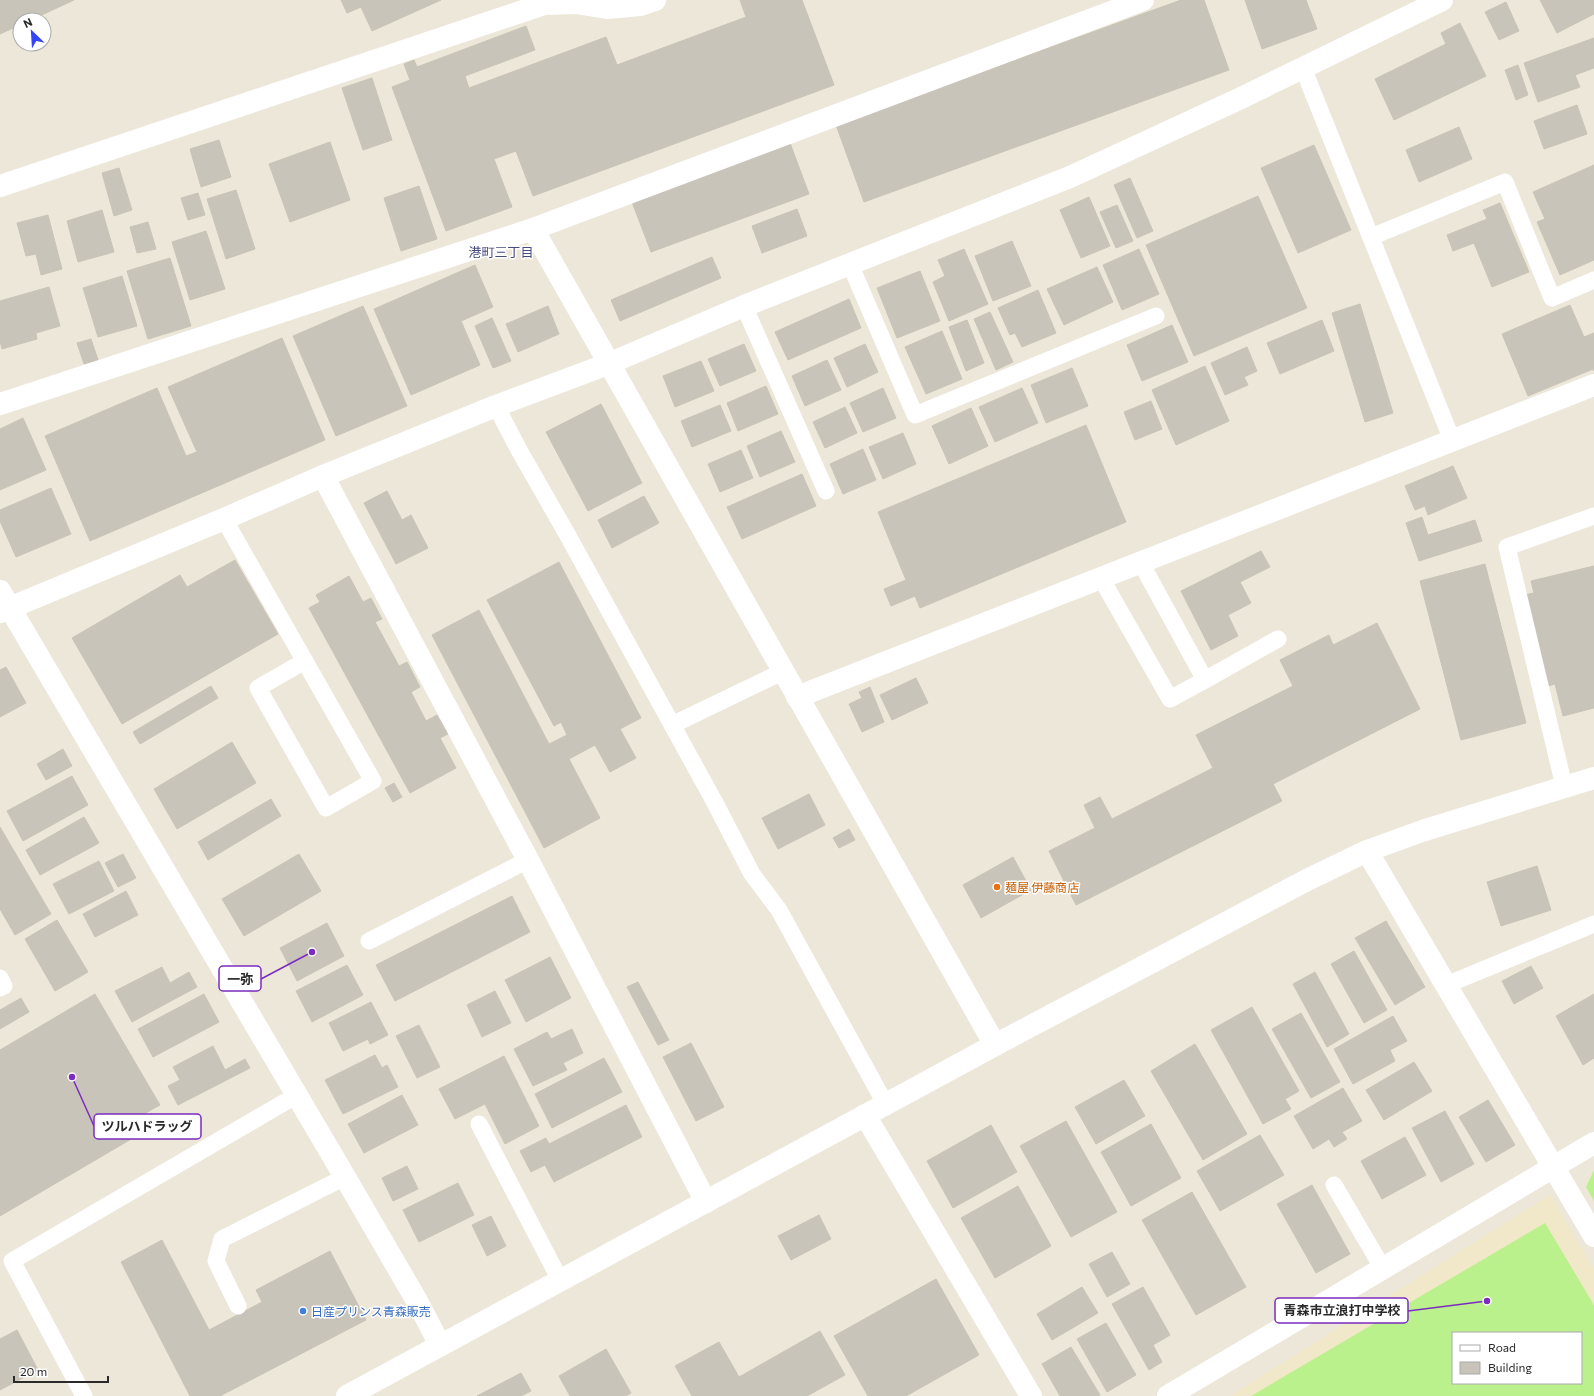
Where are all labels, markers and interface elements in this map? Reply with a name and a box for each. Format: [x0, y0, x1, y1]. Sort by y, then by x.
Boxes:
north arrow [12, 12, 52, 52]
text: N [21, 15, 34, 30]
district label: 港町三丁目 [468, 244, 534, 260]
place label: 麺屋 伊藤商店 [1005, 880, 1079, 894]
marker: 麺屋 伊藤商店 [992, 882, 1002, 892]
callout: 一弥 [219, 966, 261, 991]
text: 一弥 [227, 971, 253, 987]
callout: ツルハドラッグ [94, 1114, 201, 1139]
text: ツルハドラッグ [101, 1118, 193, 1134]
callout: 青森市立浪打中学校 [1275, 1298, 1408, 1323]
text: 青森市立浪打中学校 [1283, 1302, 1401, 1318]
place label: 日産プリンス青森販売 [311, 1304, 431, 1318]
marker: 日産プリンス青森販売 [298, 1306, 308, 1316]
legend [1452, 1332, 1582, 1384]
text: Road [1488, 1340, 1516, 1354]
scale bar [14, 1358, 108, 1384]
text: Building [1488, 1360, 1532, 1374]
text: 20 m [20, 1364, 47, 1378]

